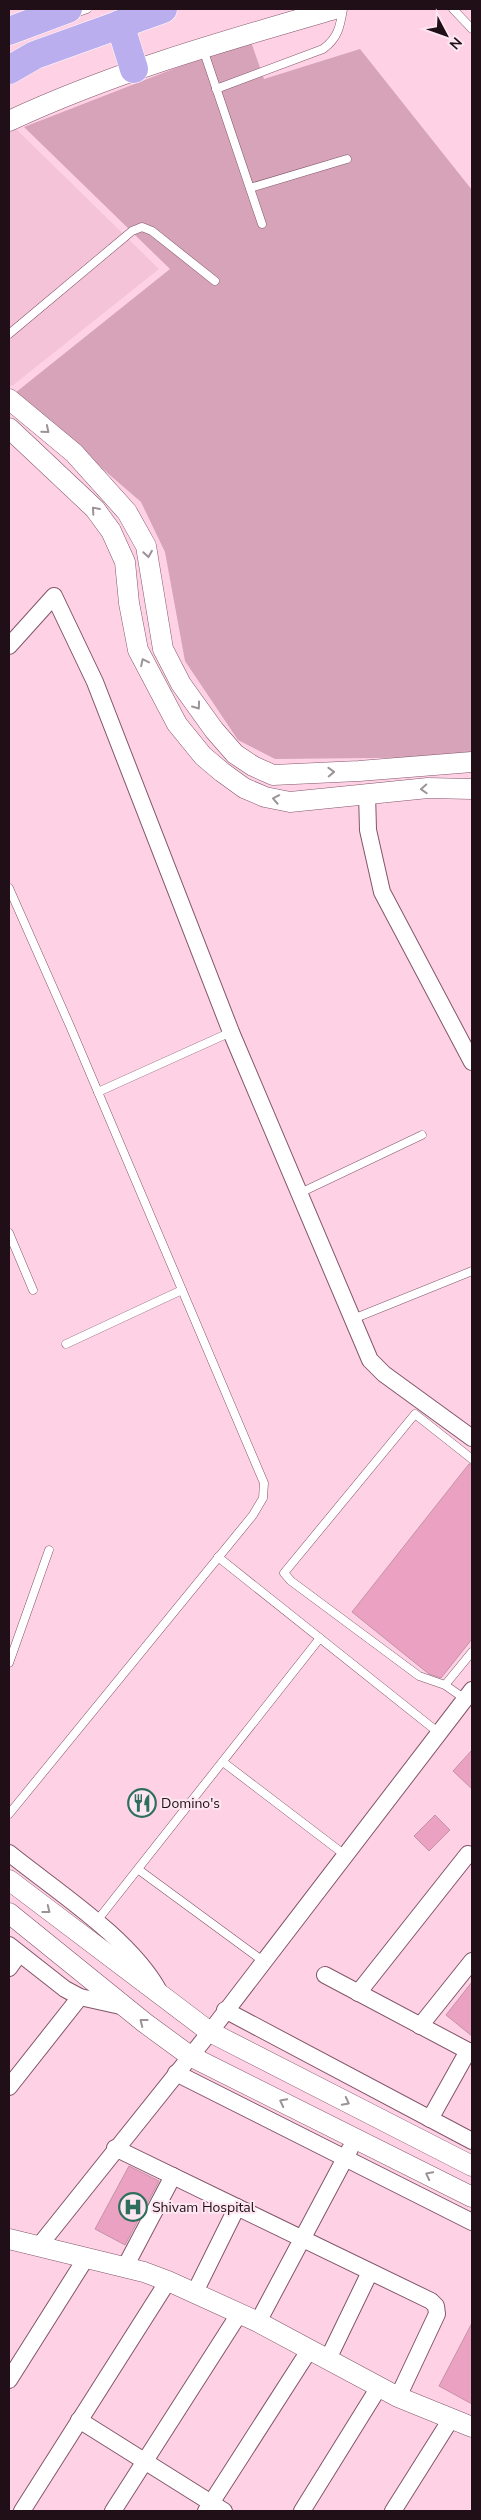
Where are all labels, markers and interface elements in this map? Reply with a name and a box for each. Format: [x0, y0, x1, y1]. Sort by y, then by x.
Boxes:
north arrow [421, 10, 471, 60]
text: N [445, 33, 466, 53]
one-way arrow [41, 425, 50, 434]
one-way arrow [92, 507, 101, 516]
one-way arrow [142, 550, 152, 559]
one-way arrow [140, 658, 150, 667]
one-way arrow [191, 700, 200, 710]
one-way arrow [327, 767, 335, 778]
one-way arrow [419, 784, 427, 795]
one-way arrow [271, 795, 280, 805]
restaurant icon: Domino's [127, 1788, 157, 1818]
place label: Domino's [161, 1794, 220, 1813]
one-way arrow [41, 1904, 51, 1913]
one-way arrow [140, 2019, 149, 2027]
one-way arrow [341, 2096, 350, 2106]
one-way arrow [280, 2098, 289, 2108]
one-way arrow [425, 2171, 434, 2181]
hospital icon: Shivam Hospital [118, 2192, 148, 2222]
place label: Shivam Hospital [152, 2198, 256, 2217]

